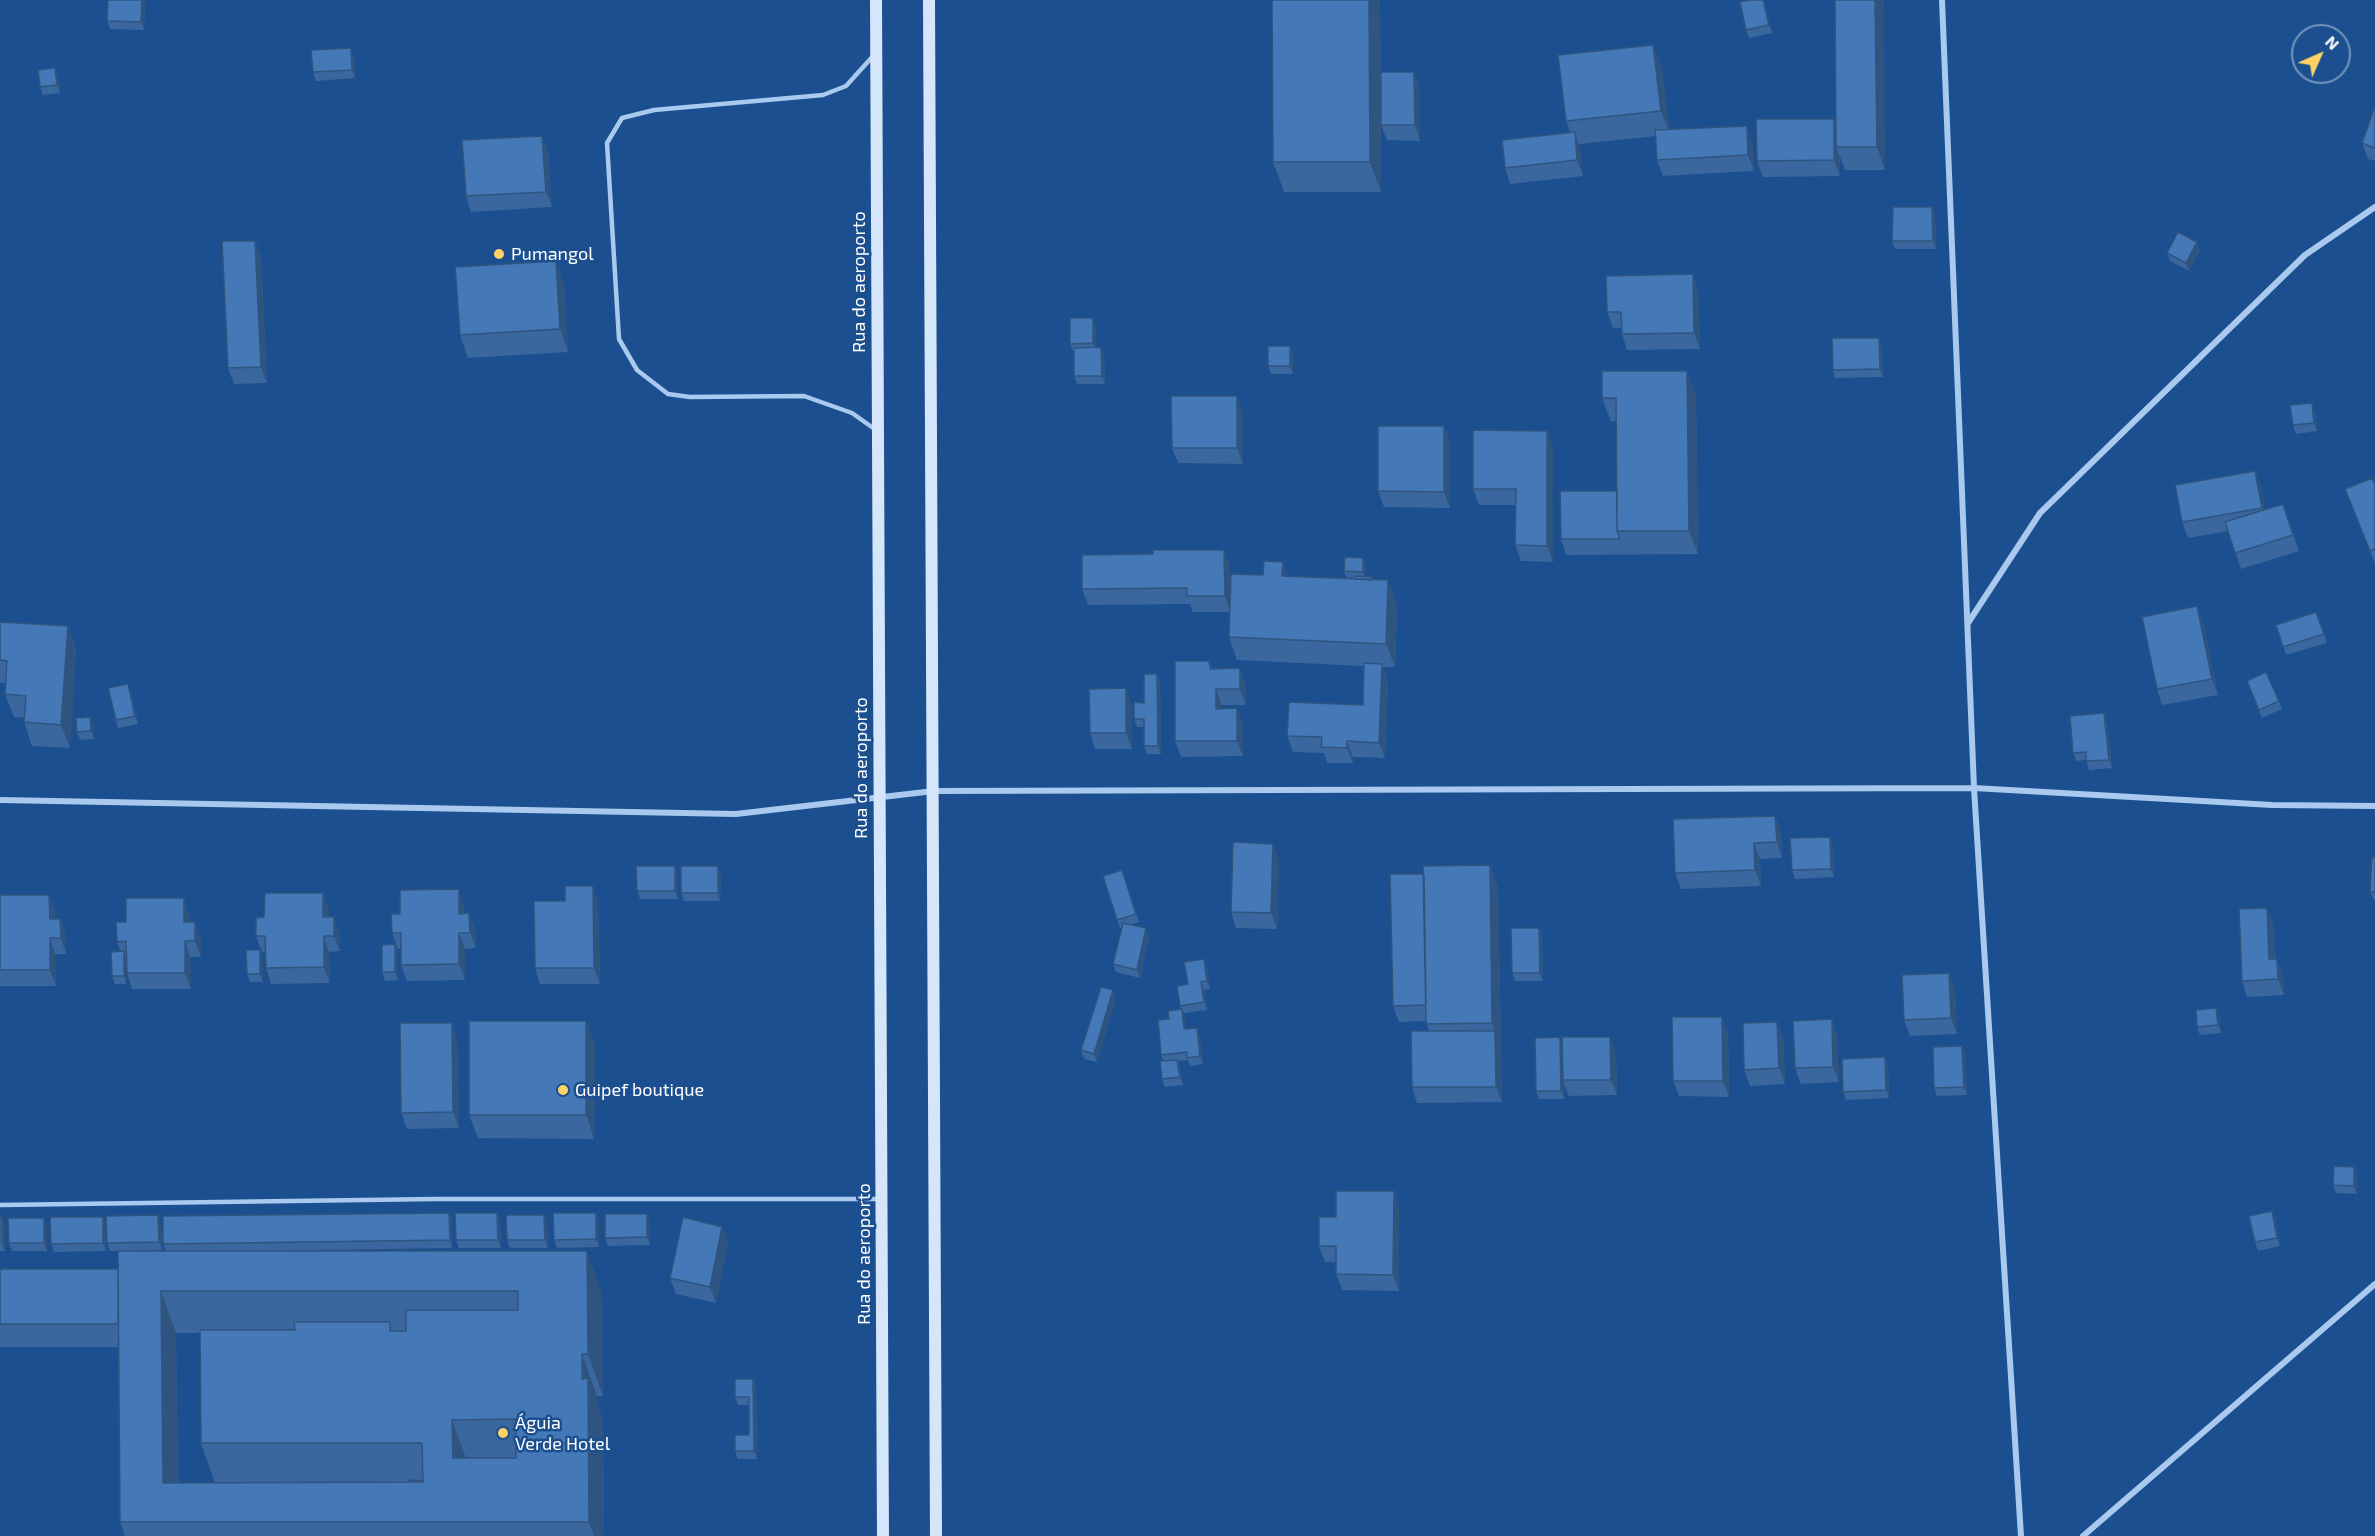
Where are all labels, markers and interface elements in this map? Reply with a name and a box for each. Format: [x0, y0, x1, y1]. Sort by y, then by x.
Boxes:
north arrow [2291, 24, 2351, 84]
text: N [2322, 32, 2343, 53]
street label: Rua do aeroporto [848, 211, 870, 353]
place label: Pumangol [511, 243, 594, 265]
marker: Pumangol [492, 247, 506, 261]
street label: Rua do aeroporto [850, 697, 872, 839]
place label: Guipef boutique [575, 1079, 704, 1101]
marker: Guipef boutique [556, 1083, 570, 1097]
street label: Rua do aeroporto [853, 1183, 875, 1325]
place label: Águia Verde Hotel [515, 1412, 610, 1454]
marker: Águia Verde Hotel [496, 1426, 510, 1440]

